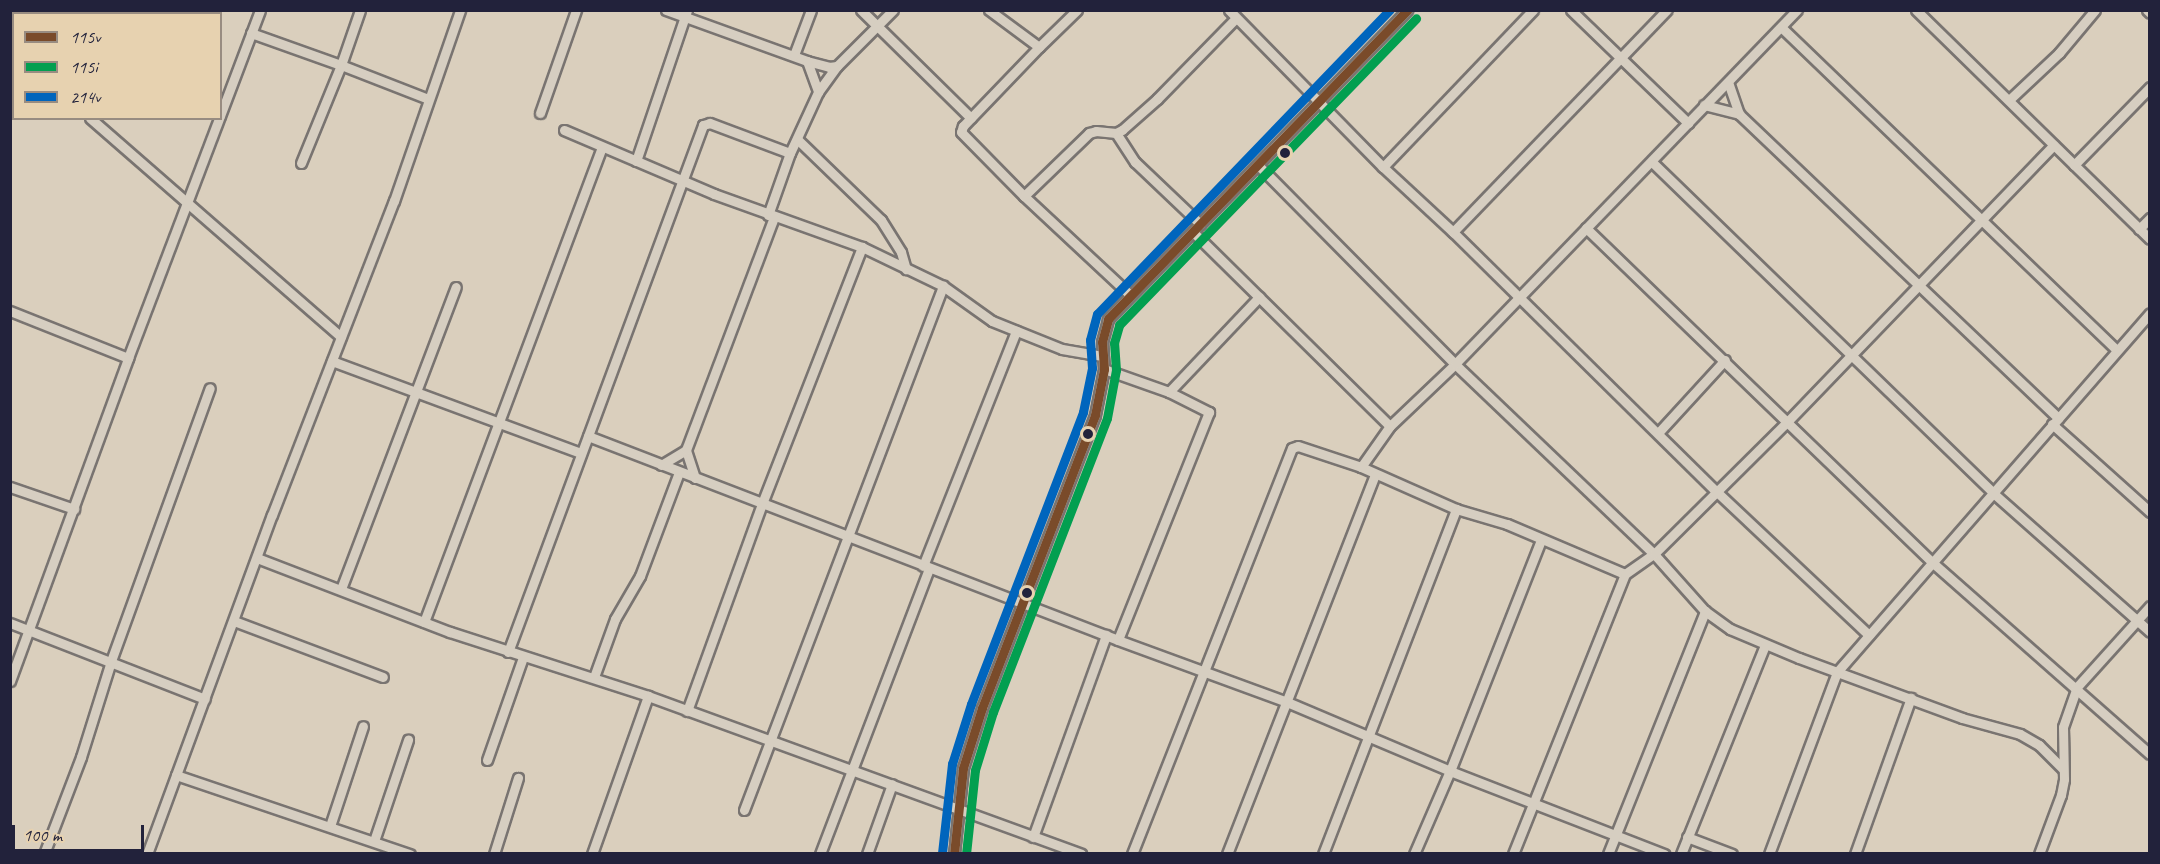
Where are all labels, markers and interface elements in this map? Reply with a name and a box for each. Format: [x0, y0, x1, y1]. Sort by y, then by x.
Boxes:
legend [12, 12, 222, 120]
text: 115v [70, 26, 100, 48]
text: 115i [70, 56, 98, 78]
text: 214v [70, 86, 100, 108]
unlabelled marker [1279, 147, 1291, 159]
unlabelled marker [1082, 428, 1094, 440]
unlabelled marker [1021, 587, 1033, 599]
scale bar [15, 813, 147, 851]
text: 100 m [23, 824, 62, 846]

